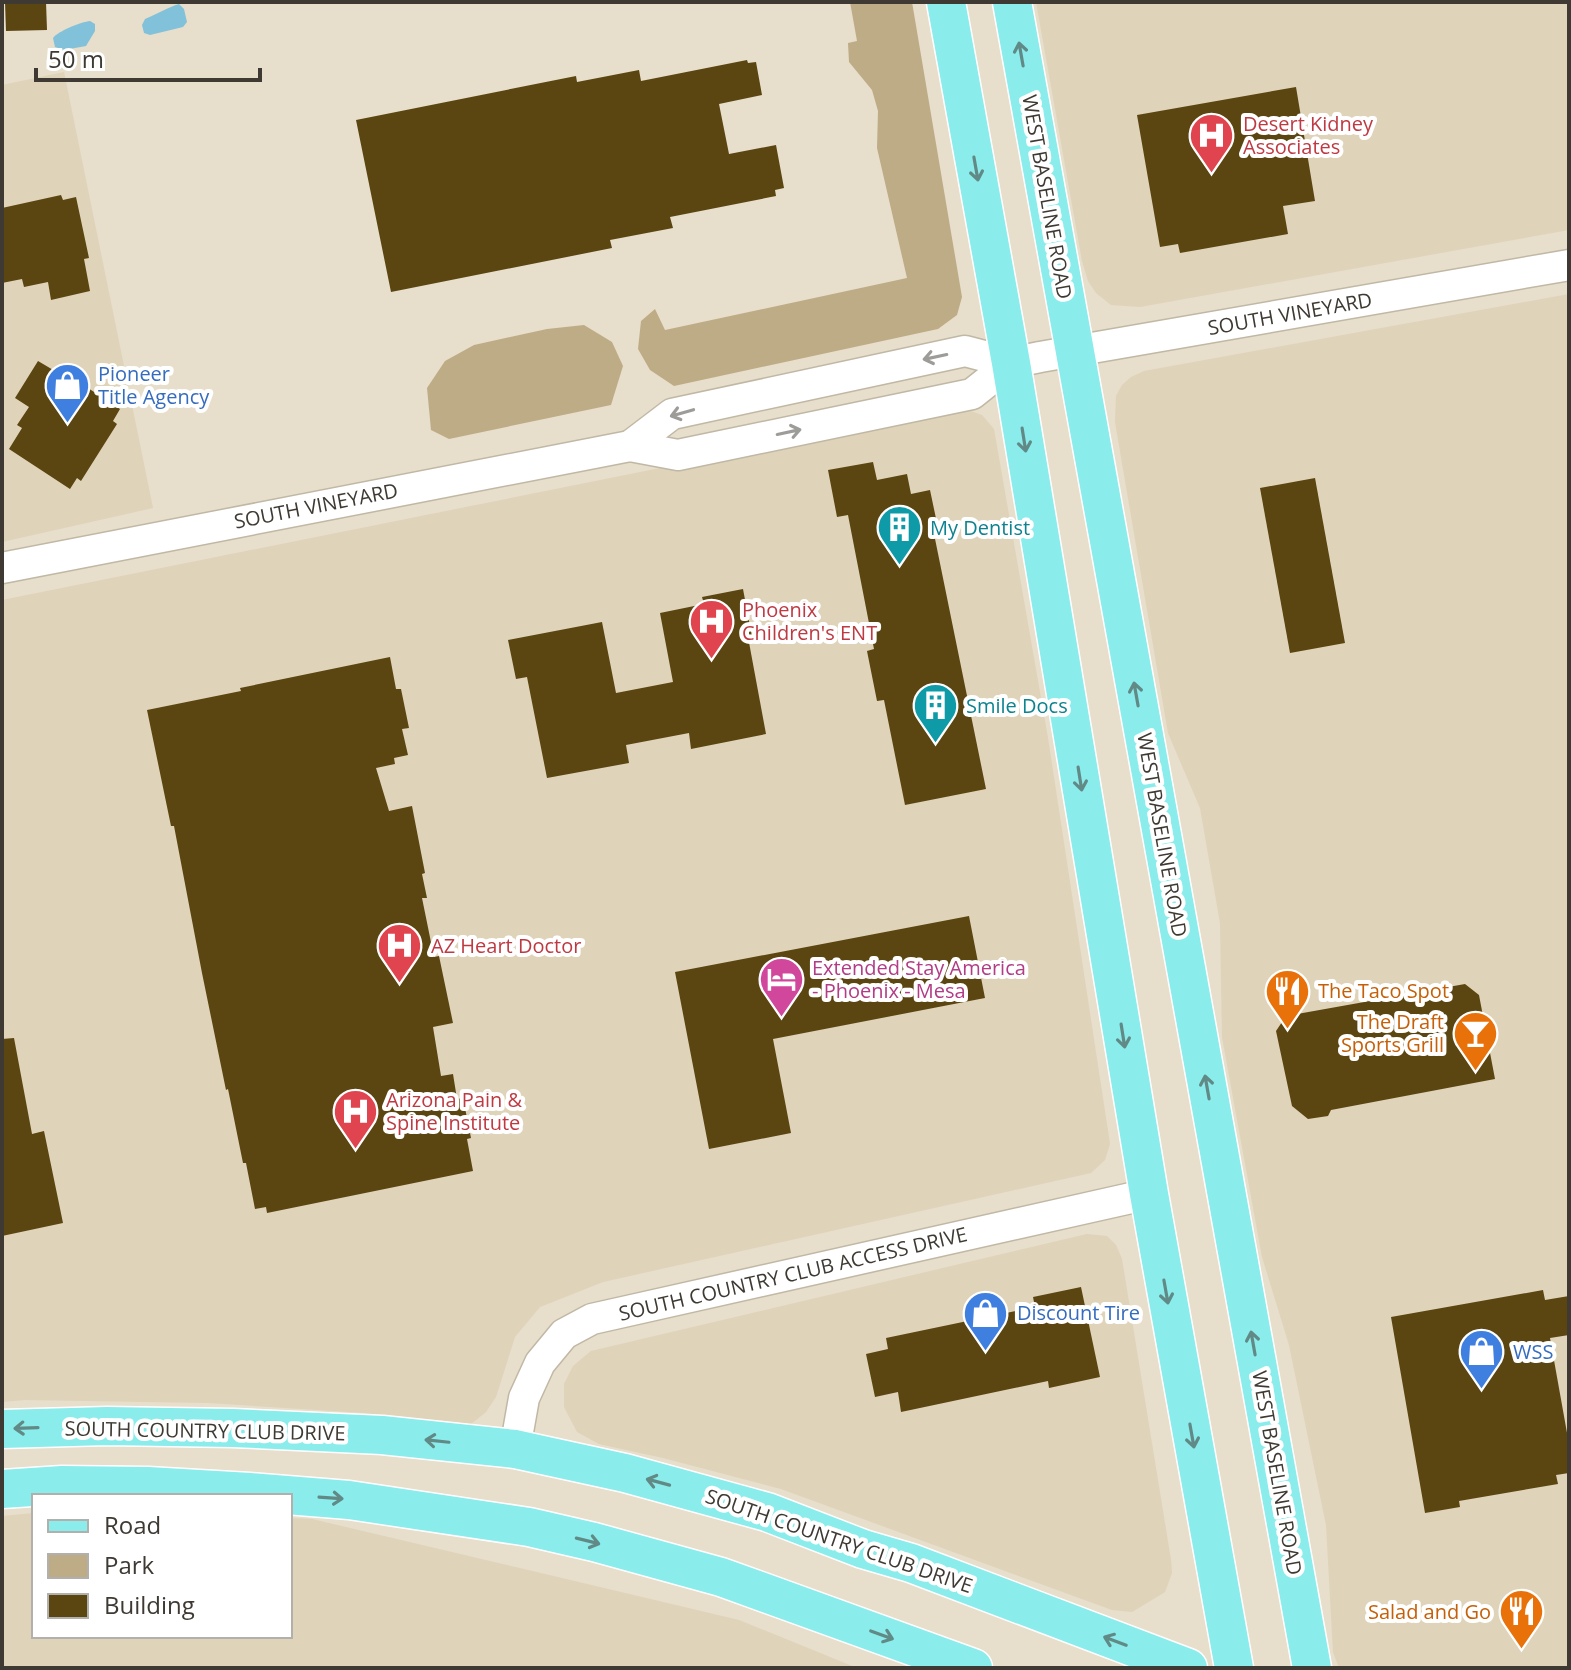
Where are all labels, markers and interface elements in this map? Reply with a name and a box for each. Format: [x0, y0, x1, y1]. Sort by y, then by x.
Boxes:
scale bar [36, 32, 260, 82]
text: 50 m [48, 42, 104, 75]
one-way arrow [1013, 42, 1028, 67]
street label: WEST BASELINE ROAD [1016, 93, 1079, 301]
place label: Desert Kidney Associates [1243, 110, 1374, 160]
hospital icon: Desert Kidney Associates [1188, 111, 1236, 174]
one-way arrow [970, 155, 985, 181]
street label: SOUTH VINEYARD [1206, 286, 1374, 341]
one-way arrow [923, 350, 949, 365]
place label: Pioneer Title Agency [98, 360, 210, 410]
shop icon: Pioneer Title Agency [43, 362, 91, 425]
one-way arrow [669, 406, 695, 421]
one-way arrow [775, 424, 801, 439]
one-way arrow [1017, 427, 1032, 452]
street label: SOUTH VINEYARD [232, 476, 400, 535]
building icon: My Dentist [875, 504, 923, 567]
place label: My Dentist [930, 514, 1030, 541]
place label: Phoenix Children's ENT [742, 596, 877, 646]
hospital icon: Phoenix Children's ENT [687, 597, 735, 660]
building icon: Smile Docs [911, 682, 959, 745]
one-way arrow [1128, 682, 1143, 707]
place label: Smile Docs [966, 692, 1068, 719]
street label: WEST BASELINE ROAD [1131, 731, 1194, 939]
one-way arrow [1073, 766, 1088, 792]
hospital icon: AZ Heart Doctor [376, 922, 424, 985]
place label: AZ Heart Doctor [431, 932, 581, 959]
place label: Extended Stay America - Phoenix - Mesa [812, 954, 1026, 1004]
hotel icon: Extended Stay America - Phoenix - Mesa [757, 955, 805, 1018]
restaurant icon: The Taco Spot [1263, 967, 1311, 1030]
place label: The Taco Spot [1318, 977, 1449, 1004]
place label: The Draft Sports Grill [1341, 1008, 1444, 1058]
bar icon: The Draft Sports Grill [1451, 1010, 1499, 1073]
one-way arrow [1116, 1023, 1131, 1048]
one-way arrow [1199, 1075, 1214, 1101]
place label: Arizona Pain & Spine Institute [386, 1086, 523, 1136]
hospital icon: Arizona Pain & Spine Institute [331, 1087, 379, 1150]
street label: SOUTH COUNTRY CLUB ACCESS DRIVE [616, 1220, 970, 1327]
one-way arrow [1160, 1279, 1175, 1304]
shop icon: Discount Tire [962, 1289, 1010, 1352]
place label: Discount Tire [1017, 1299, 1140, 1326]
shop icon: WSS [1458, 1328, 1506, 1391]
one-way arrow [1245, 1331, 1260, 1357]
place label: WSS [1513, 1338, 1553, 1365]
street label: WEST BASELINE ROAD [1246, 1369, 1309, 1577]
street label: SOUTH COUNTRY CLUB DRIVE [64, 1415, 346, 1446]
one-way arrow [13, 1421, 40, 1436]
one-way arrow [1185, 1423, 1200, 1449]
one-way arrow [425, 1433, 451, 1448]
one-way arrow [645, 1474, 671, 1489]
street label: SOUTH COUNTRY CLUB DRIVE [702, 1482, 976, 1599]
one-way arrow [317, 1491, 344, 1506]
legend [32, 1494, 292, 1638]
text: Road [104, 1508, 161, 1541]
one-way arrow [574, 1534, 600, 1549]
text: Park [104, 1548, 155, 1581]
text: Building [104, 1588, 195, 1621]
restaurant icon: Salad and Go [1498, 1588, 1546, 1651]
place label: Salad and Go [1368, 1598, 1491, 1625]
one-way arrow [869, 1629, 894, 1643]
one-way arrow [1103, 1632, 1128, 1647]

